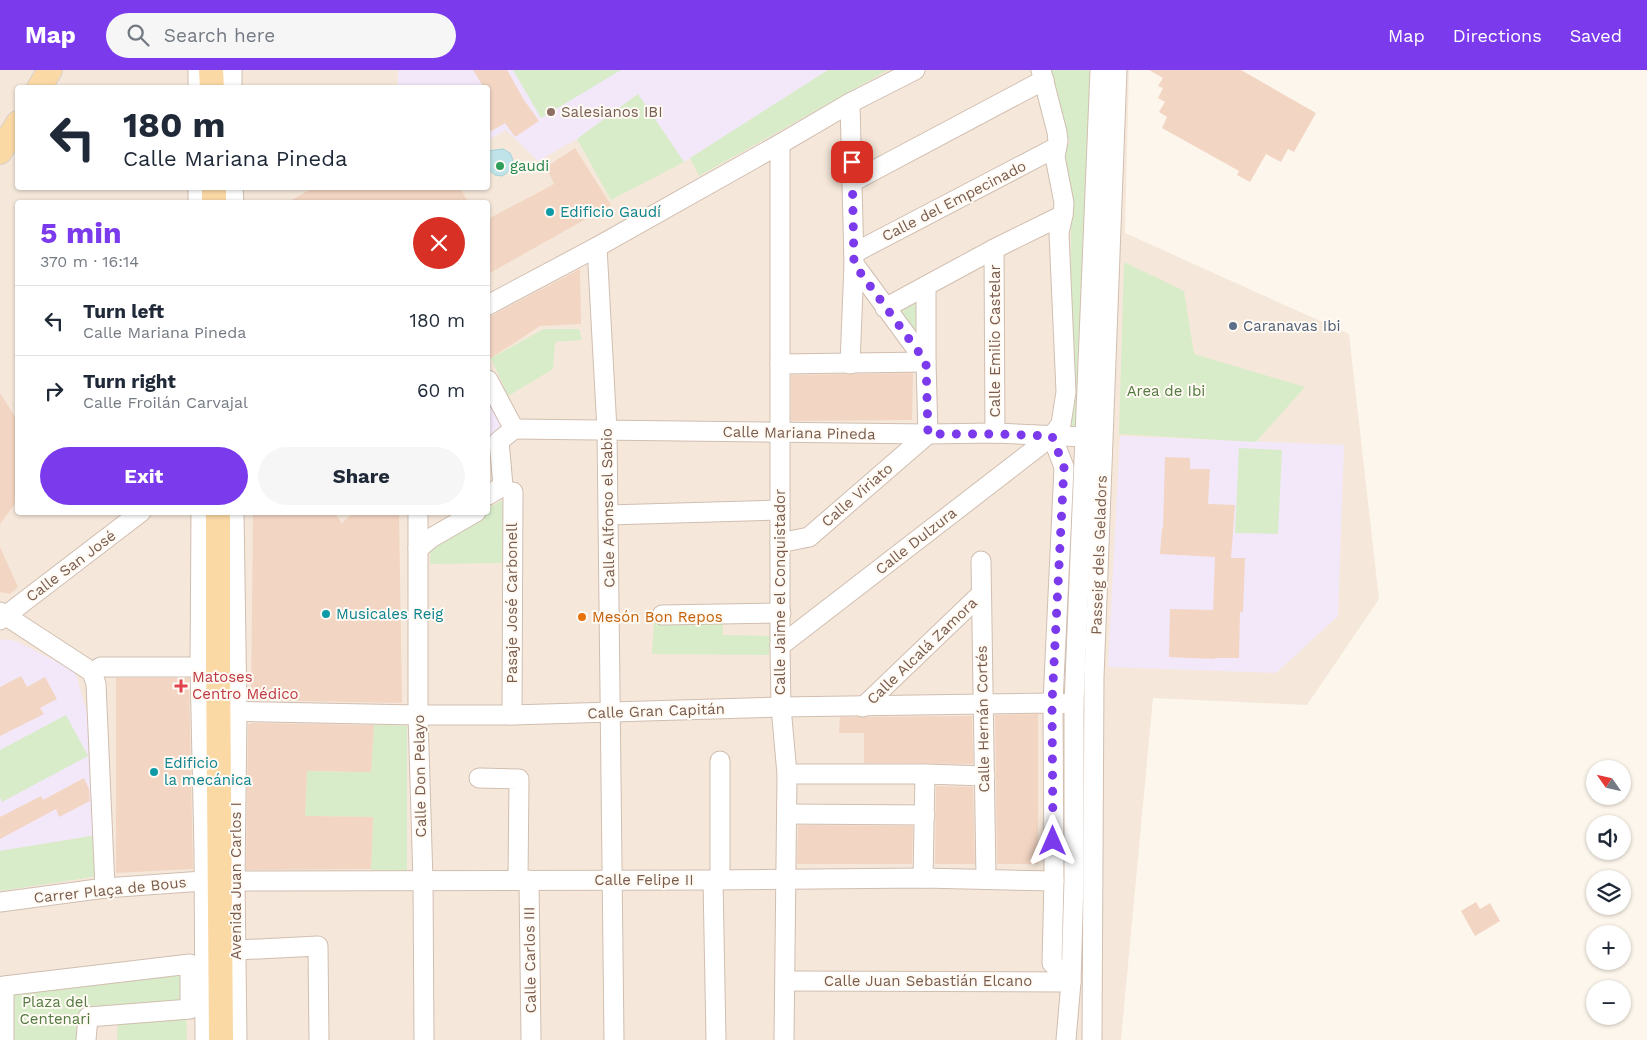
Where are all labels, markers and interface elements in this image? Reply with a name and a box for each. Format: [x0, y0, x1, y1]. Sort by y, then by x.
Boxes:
search box [106, 13, 456, 58]
text: Map [25, 21, 76, 49]
icon: search [124, 21, 152, 49]
text: Search here [164, 24, 275, 47]
text: Map [1388, 25, 1425, 46]
text: Directions [1453, 25, 1542, 46]
text: Saved [1570, 25, 1622, 46]
place label: Salesianos IBI [561, 103, 663, 121]
text: 180 m [123, 104, 226, 146]
icon: left [40, 105, 105, 170]
marker: Salesianos IBI [545, 106, 557, 118]
pin [831, 141, 873, 183]
text: Calle Mariana Pineda [123, 146, 348, 171]
icon: arrive [838, 148, 866, 176]
place label: gaudi [510, 157, 549, 175]
street label: Calle del Empecinado [879, 157, 1029, 245]
marker: gaudi [494, 160, 506, 172]
place label: Edificio Gaudí [560, 203, 661, 221]
marker: Edificio Gaudí [544, 206, 556, 218]
text: 5 min [40, 215, 122, 250]
button: close [413, 217, 465, 269]
text: 370 m · 16:14 [40, 252, 139, 271]
street label: Calle Emilio Castelar [986, 264, 1004, 418]
text: Turn left [83, 300, 164, 323]
icon: left [40, 307, 68, 335]
text: 180 m [409, 309, 465, 332]
place label: Caranavas Ibi [1243, 317, 1341, 335]
marker: Caranavas Ibi [1227, 320, 1239, 332]
text: Calle Mariana Pineda [83, 323, 246, 342]
text: Turn right [83, 370, 176, 393]
icon: right [40, 377, 68, 405]
text: 60 m [417, 379, 465, 402]
park label: Area de Ibi [1127, 382, 1205, 400]
text: Calle Froilán Carvajal [83, 393, 248, 412]
street label: Calle Mariana Pineda [722, 423, 876, 443]
street label: Calle Alfonso el Sabio [598, 428, 618, 588]
button: Exit [40, 447, 248, 505]
button: Share [258, 447, 465, 505]
street label: Calle Viriato [818, 459, 896, 531]
street label: Passeig dels Geladors [1087, 475, 1111, 635]
street label: Calle Jaime el Conquistador [771, 489, 789, 695]
street label: Calle Dulzura [872, 503, 961, 578]
street label: Pasaje José Carbonell [503, 522, 521, 683]
street label: Calle San José [23, 526, 119, 606]
street label: Calle Alcalá Zamora [863, 593, 981, 708]
place label: Musicales Reig [336, 605, 443, 623]
marker: Musicales Reig [320, 608, 332, 620]
place label: Mesón Bon Repos [592, 608, 723, 626]
marker: Mesón Bon Repos [576, 611, 588, 623]
street label: Calle Hernán Cortés [973, 645, 993, 793]
place label: Matoses Centro Médico [192, 668, 299, 703]
marker: Matoses Centro Médico [174, 679, 188, 693]
street label: Calle Gran Capitán [587, 700, 725, 722]
street label: Calle Don Pelayo [410, 714, 430, 838]
place label: Edificio la mecánica [164, 754, 252, 789]
north arrow [1586, 760, 1631, 805]
map controls [1586, 760, 1631, 1025]
marker: Edificio la mecánica [148, 766, 160, 778]
street label: Avenida Juan Carlos I [227, 802, 245, 960]
position arrow [1026, 814, 1078, 866]
button: sound [1586, 815, 1631, 860]
button: layers [1586, 870, 1631, 915]
street label: Calle Felipe II [594, 871, 694, 889]
street label: Carrer Plaça de Bous [33, 873, 187, 907]
street label: Calle Carlos III [520, 907, 540, 1013]
button: + [1586, 925, 1631, 970]
street label: Calle Juan Sebastián Elcano [824, 972, 1032, 990]
button: − [1586, 980, 1631, 1025]
park label: Plaza del Centenari [20, 993, 90, 1028]

